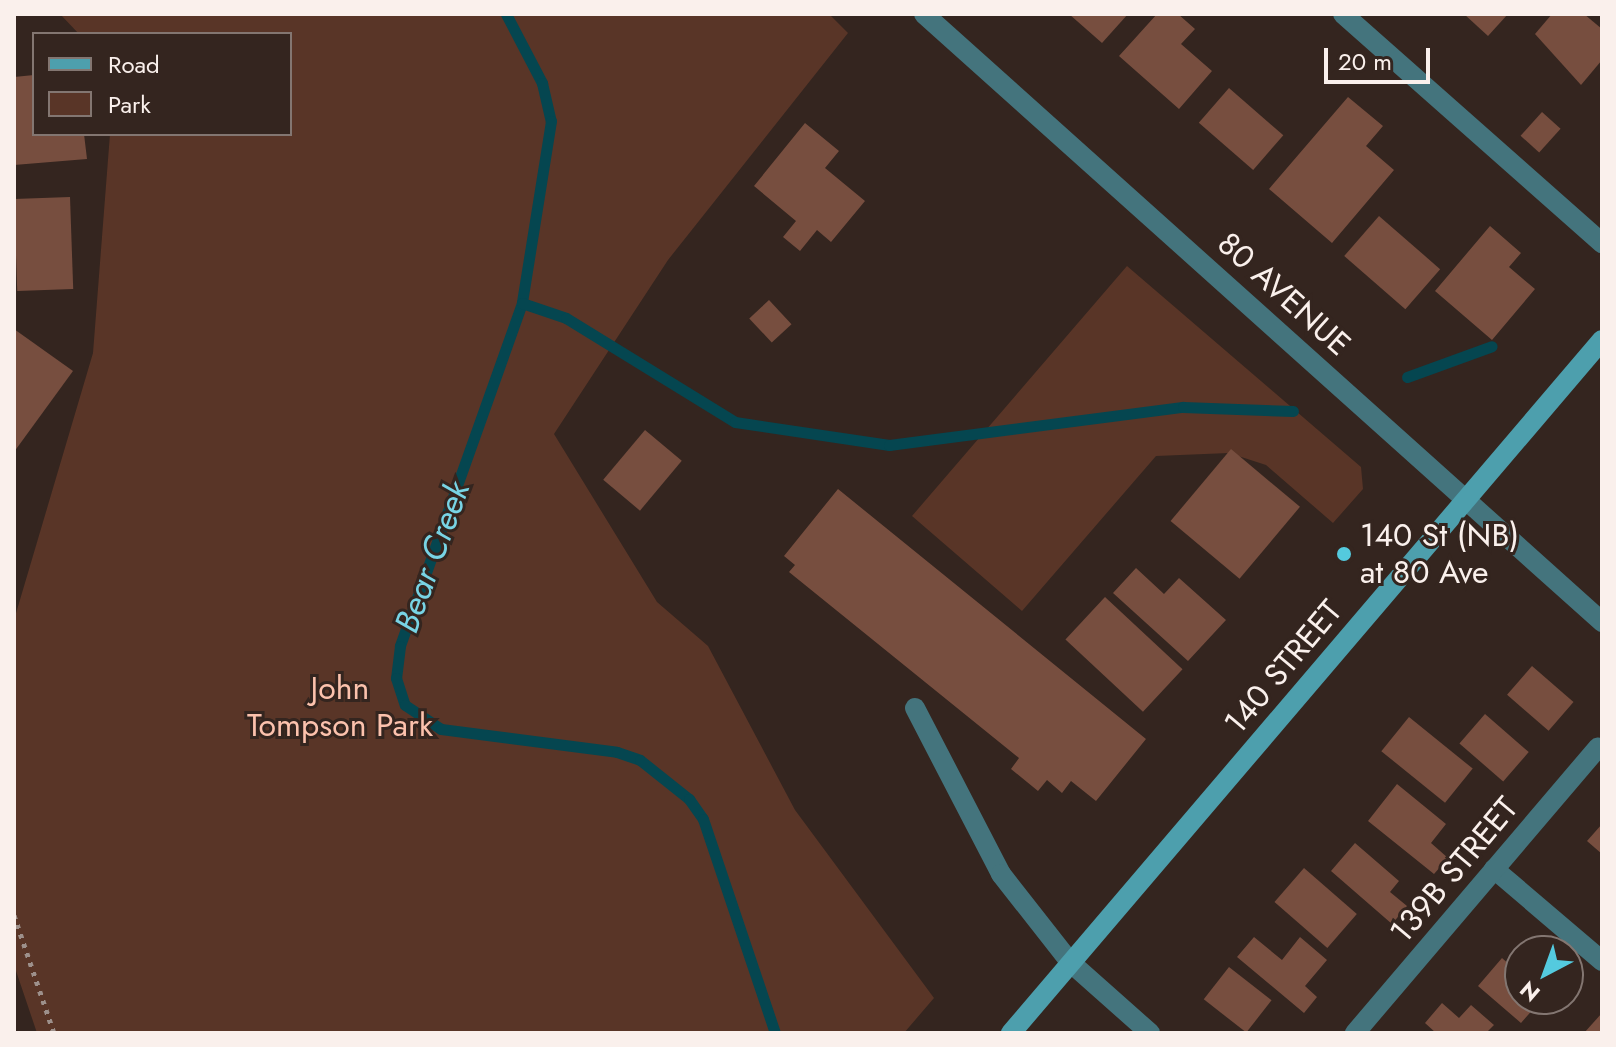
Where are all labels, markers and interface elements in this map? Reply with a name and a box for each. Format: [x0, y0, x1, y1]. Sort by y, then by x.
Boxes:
legend [32, 32, 292, 136]
scale bar [1328, 32, 1434, 82]
text: 20 m [1338, 44, 1392, 79]
text: Road [108, 47, 160, 82]
text: Park [108, 87, 151, 122]
street label: 80 AVENUE [1210, 224, 1358, 364]
water label: Bear Creek [386, 476, 478, 638]
place label: 140 St (NB) at 80 Ave [1360, 517, 1519, 592]
marker: 140 St (NB) at 80 Ave [1335, 545, 1353, 563]
street label: 140 STREET [1216, 593, 1350, 741]
park label: John Tompson Park [247, 670, 433, 745]
street label: 139B STREET [1382, 789, 1526, 951]
north arrow [1504, 935, 1584, 1015]
text: N [1512, 974, 1547, 1009]

